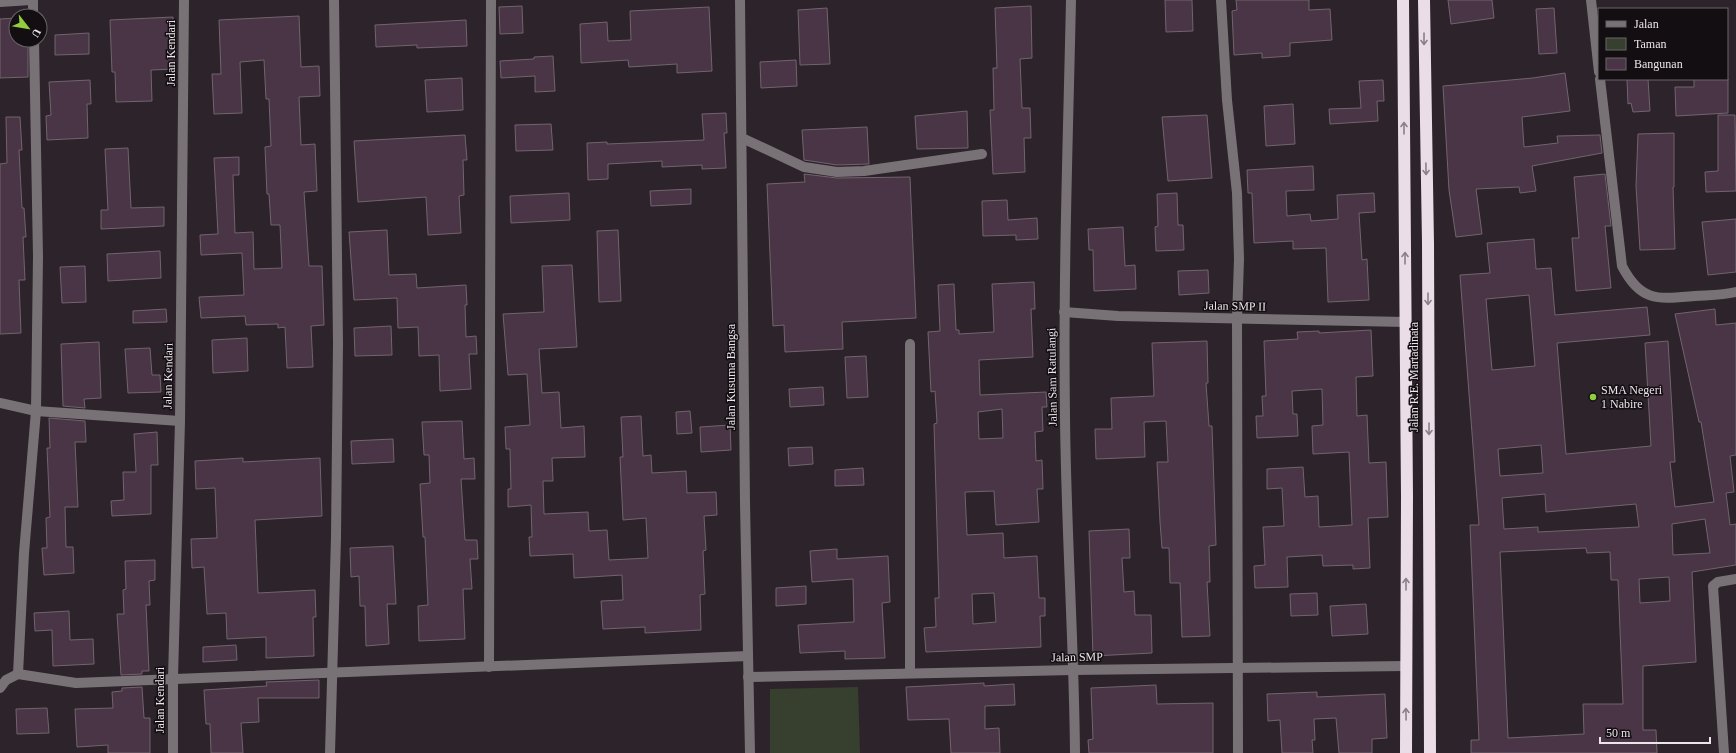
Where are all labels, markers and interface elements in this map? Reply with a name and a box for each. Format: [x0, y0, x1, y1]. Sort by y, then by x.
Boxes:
north arrow [8, 8, 48, 48]
legend [1598, 8, 1728, 80]
text: Jalan [1634, 17, 1659, 31]
street label: Jalan Kendari [164, 19, 178, 86]
text: U [29, 27, 44, 40]
one-way arrow [1420, 32, 1428, 45]
text: Taman [1634, 37, 1666, 51]
text: Bangunan [1634, 57, 1683, 71]
one-way arrow [1400, 122, 1408, 135]
one-way arrow [1422, 162, 1430, 175]
one-way arrow [1401, 252, 1409, 265]
one-way arrow [1424, 292, 1432, 305]
street label: Jalan SMP II [1204, 298, 1266, 314]
street label: Jalan R.E. Martadinata [1407, 321, 1421, 432]
street label: Jalan Kusuma Bangsa [724, 323, 738, 430]
street label: Jalan Sam Ratulangi [1044, 327, 1060, 426]
street label: Jalan Kendari [160, 342, 176, 409]
place label: SMA Negeri 1 Nabire [1601, 383, 1663, 411]
marker: SMA Negeri 1 Nabire [1588, 392, 1598, 402]
one-way arrow [1425, 422, 1433, 435]
one-way arrow [1402, 578, 1410, 591]
street label: Jalan SMP [1051, 650, 1103, 664]
street label: Jalan Kendari [153, 666, 167, 733]
one-way arrow [1402, 708, 1410, 721]
scale bar [1600, 719, 1710, 745]
text: 50 m [1606, 726, 1631, 740]

